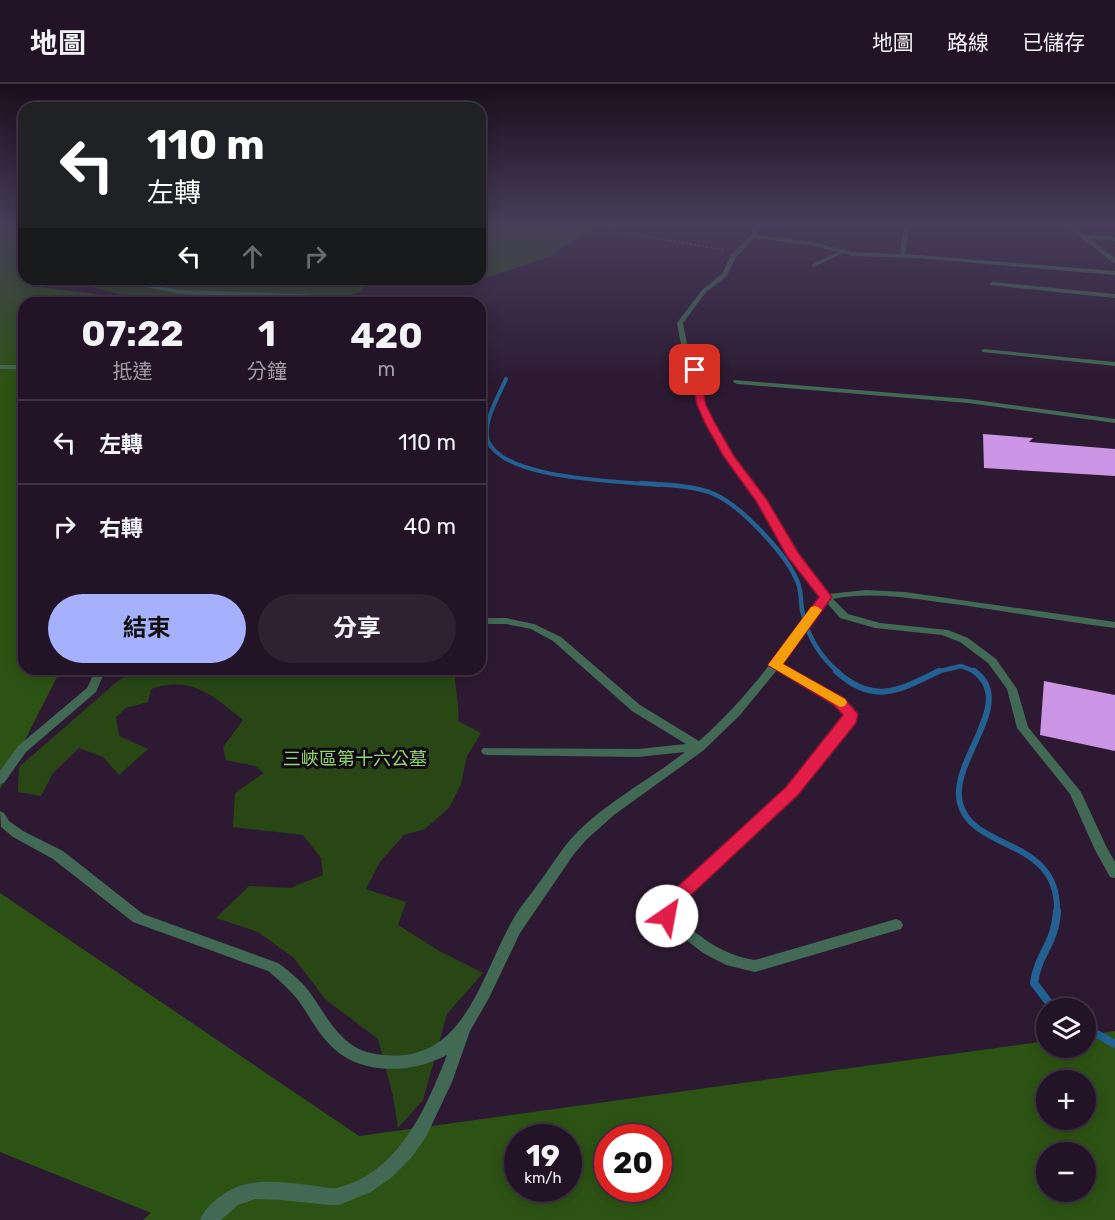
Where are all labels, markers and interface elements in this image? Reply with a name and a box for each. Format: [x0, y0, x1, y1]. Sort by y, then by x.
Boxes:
text: 地圖 [30, 27, 86, 60]
text: 地圖 [872, 30, 914, 55]
text: 路線 [947, 30, 989, 55]
text: 已儲存 [1022, 30, 1085, 55]
text: 110 m [147, 120, 265, 170]
icon: left [48, 126, 126, 204]
text: 左轉 [147, 177, 201, 209]
icon: left [173, 240, 206, 273]
icon: ahead [236, 240, 269, 273]
icon: right [299, 240, 332, 273]
text: 07:22 [81, 312, 184, 355]
text: 1 [258, 312, 276, 355]
text: 420 [350, 314, 423, 357]
pin [669, 344, 720, 395]
icon: arrive [678, 353, 711, 386]
text: m [378, 357, 395, 381]
text: 抵達 [112, 359, 152, 383]
text: 分鐘 [247, 359, 287, 383]
icon: left [48, 426, 81, 459]
text: 110 m [398, 429, 456, 456]
text: 左轉 [99, 431, 143, 458]
icon: right [48, 510, 81, 543]
text: 40 m [403, 513, 456, 540]
text: 右轉 [99, 515, 143, 542]
button: 結束 [48, 594, 246, 663]
button: 分享 [258, 594, 456, 663]
park label: 三峽區第十六公墓 [283, 748, 427, 770]
position arrow [635, 884, 699, 948]
map controls [1036, 998, 1096, 1202]
button: layers [1036, 998, 1096, 1058]
button: + [1036, 1070, 1096, 1130]
speed limit sign: 20 [594, 1124, 672, 1202]
text: 19 [526, 1138, 560, 1174]
button: − [1036, 1142, 1096, 1202]
text: km/h [524, 1169, 562, 1187]

